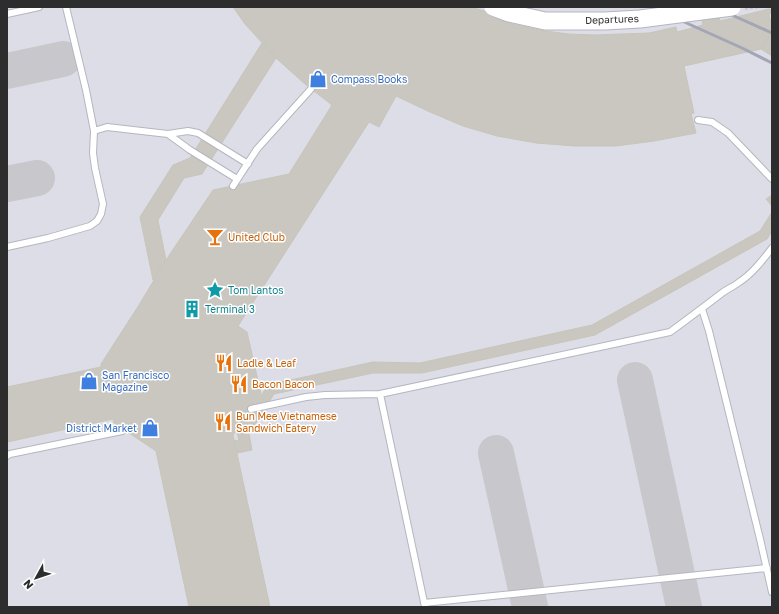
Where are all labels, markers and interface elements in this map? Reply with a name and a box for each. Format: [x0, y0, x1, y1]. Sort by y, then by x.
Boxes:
street label: Departures [585, 12, 639, 26]
shop icon: Compass Books [308, 69, 328, 89]
place label: Compass Books [331, 73, 407, 85]
bar icon: United Club [205, 227, 225, 247]
place label: United Club [228, 231, 285, 243]
place icon: Tom Lantos [205, 280, 225, 300]
place label: Tom Lantos [228, 284, 283, 296]
building icon: Terminal 3 [182, 299, 202, 319]
place label: Terminal 3 [205, 303, 255, 315]
restaurant icon: Ladle & Leaf [214, 353, 234, 373]
place label: Ladle & Leaf [237, 357, 296, 369]
place label: San Francisco Magazine [102, 369, 169, 393]
shop icon: San Francisco Magazine [79, 371, 99, 391]
restaurant icon: Bacon Bacon [229, 374, 249, 394]
place label: Bacon Bacon [252, 378, 314, 390]
place label: Bun Mee Vietnamese Sandwich Eatery [236, 410, 337, 434]
restaurant icon: Bun Mee Vietnamese Sandwich Eatery [213, 412, 233, 432]
shop icon: District Market [140, 418, 160, 438]
place label: District Market [66, 422, 137, 434]
north arrow [16, 558, 56, 598]
text: N [20, 577, 36, 592]

